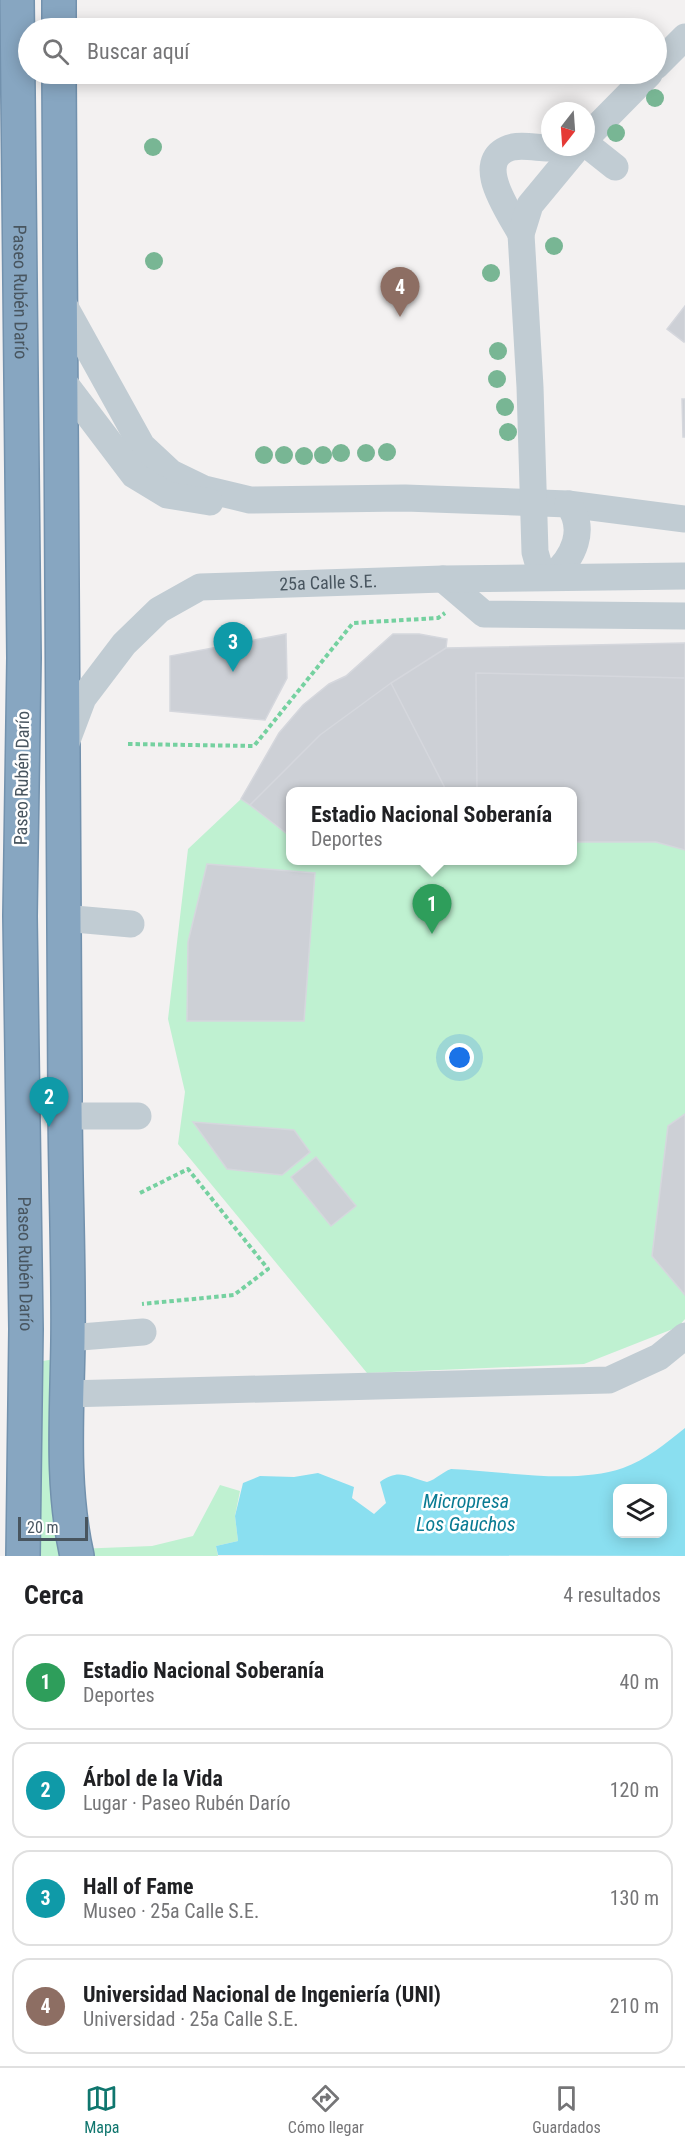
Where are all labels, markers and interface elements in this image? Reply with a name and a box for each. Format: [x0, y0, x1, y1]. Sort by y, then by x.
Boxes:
search box [18, 18, 667, 84]
icon: search [39, 35, 72, 68]
text: Buscar aquí [87, 39, 190, 64]
north arrow [541, 102, 595, 156]
street label: Paseo Rubén Darío [9, 225, 32, 359]
pin: 4 [380, 268, 420, 317]
street label: 25a Calle S.E. [279, 570, 378, 594]
pin: 3 [214, 622, 252, 672]
street label: Paseo Rubén Darío [10, 711, 33, 845]
popup [286, 787, 577, 865]
text: Estadio Nacional Soberanía [311, 802, 552, 827]
text: Deportes [311, 827, 383, 851]
pin: 1 [412, 884, 452, 934]
your location [445, 1043, 474, 1072]
pin: 2 [29, 1078, 68, 1127]
street label: Paseo Rubén Darío [14, 1196, 37, 1331]
map controls [613, 1484, 667, 1538]
button: layers [613, 1484, 667, 1538]
water label: Micropresa Los Gauchos [416, 1489, 516, 1536]
scale bar [18, 1514, 88, 1542]
text: 20 m [27, 1518, 59, 1537]
text: Cerca [24, 1580, 84, 1610]
text: 4 resultados [563, 1583, 661, 1607]
text: Estadio Nacional Soberanía [83, 1658, 324, 1683]
text: 1 [40, 1670, 51, 1694]
text: 40 m [620, 1670, 659, 1694]
text: Deportes [83, 1683, 155, 1707]
text: Árbol de la Vida [83, 1766, 223, 1791]
text: 2 [40, 1778, 51, 1802]
text: 120 m [610, 1778, 659, 1802]
text: Lugar · Paseo Rubén Darío [83, 1791, 291, 1815]
text: Hall of Fame [83, 1874, 194, 1899]
text: 3 [40, 1886, 51, 1910]
text: 130 m [610, 1886, 659, 1910]
text: Museo · 25a Calle S.E. [83, 1899, 259, 1923]
text: Universidad Nacional de Ingeniería (UNI) [83, 1982, 441, 2007]
text: 4 [40, 1994, 51, 2018]
text: 210 m [610, 1994, 659, 2018]
text: Universidad · 25a Calle S.E. [83, 2007, 298, 2031]
tab: Mapa [84, 2082, 119, 2137]
tab: Cómo llegar [288, 2082, 364, 2137]
tab: Guardados [532, 2082, 601, 2137]

